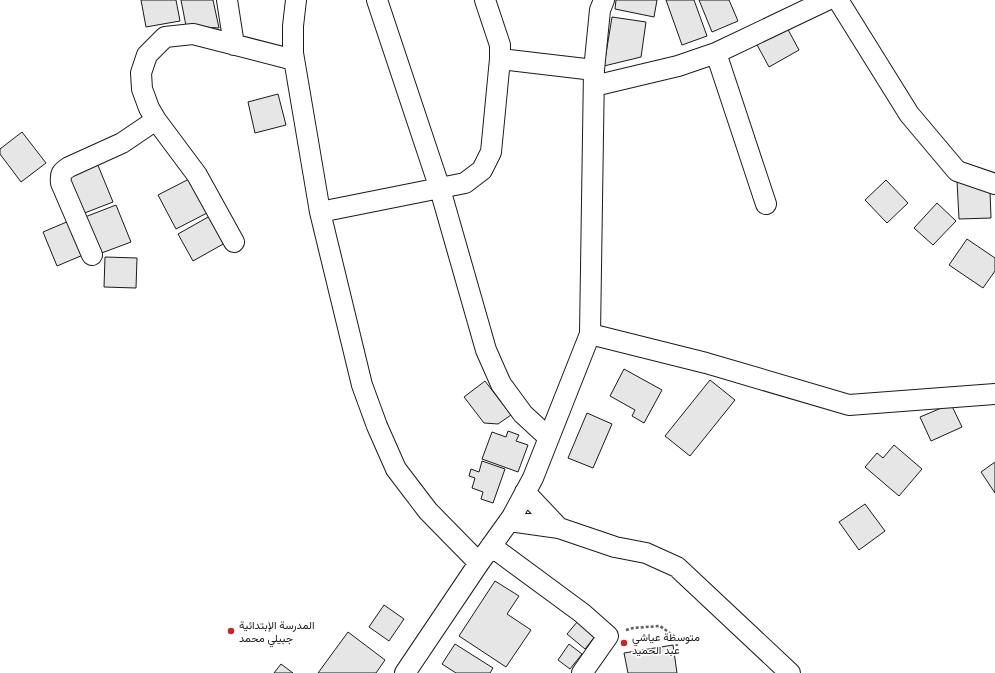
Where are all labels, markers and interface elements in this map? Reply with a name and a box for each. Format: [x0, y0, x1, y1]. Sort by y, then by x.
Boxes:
place label: المدرسة الإبتدائية جبيلي محمد [239, 617, 314, 648]
marker: المدرسة الإبتدائية جبيلي محمد [226, 626, 236, 636]
place label: متوسطة عياشي عبد الحميد [632, 629, 700, 657]
marker: متوسطة عياشي عبد الحميد [619, 638, 629, 648]

